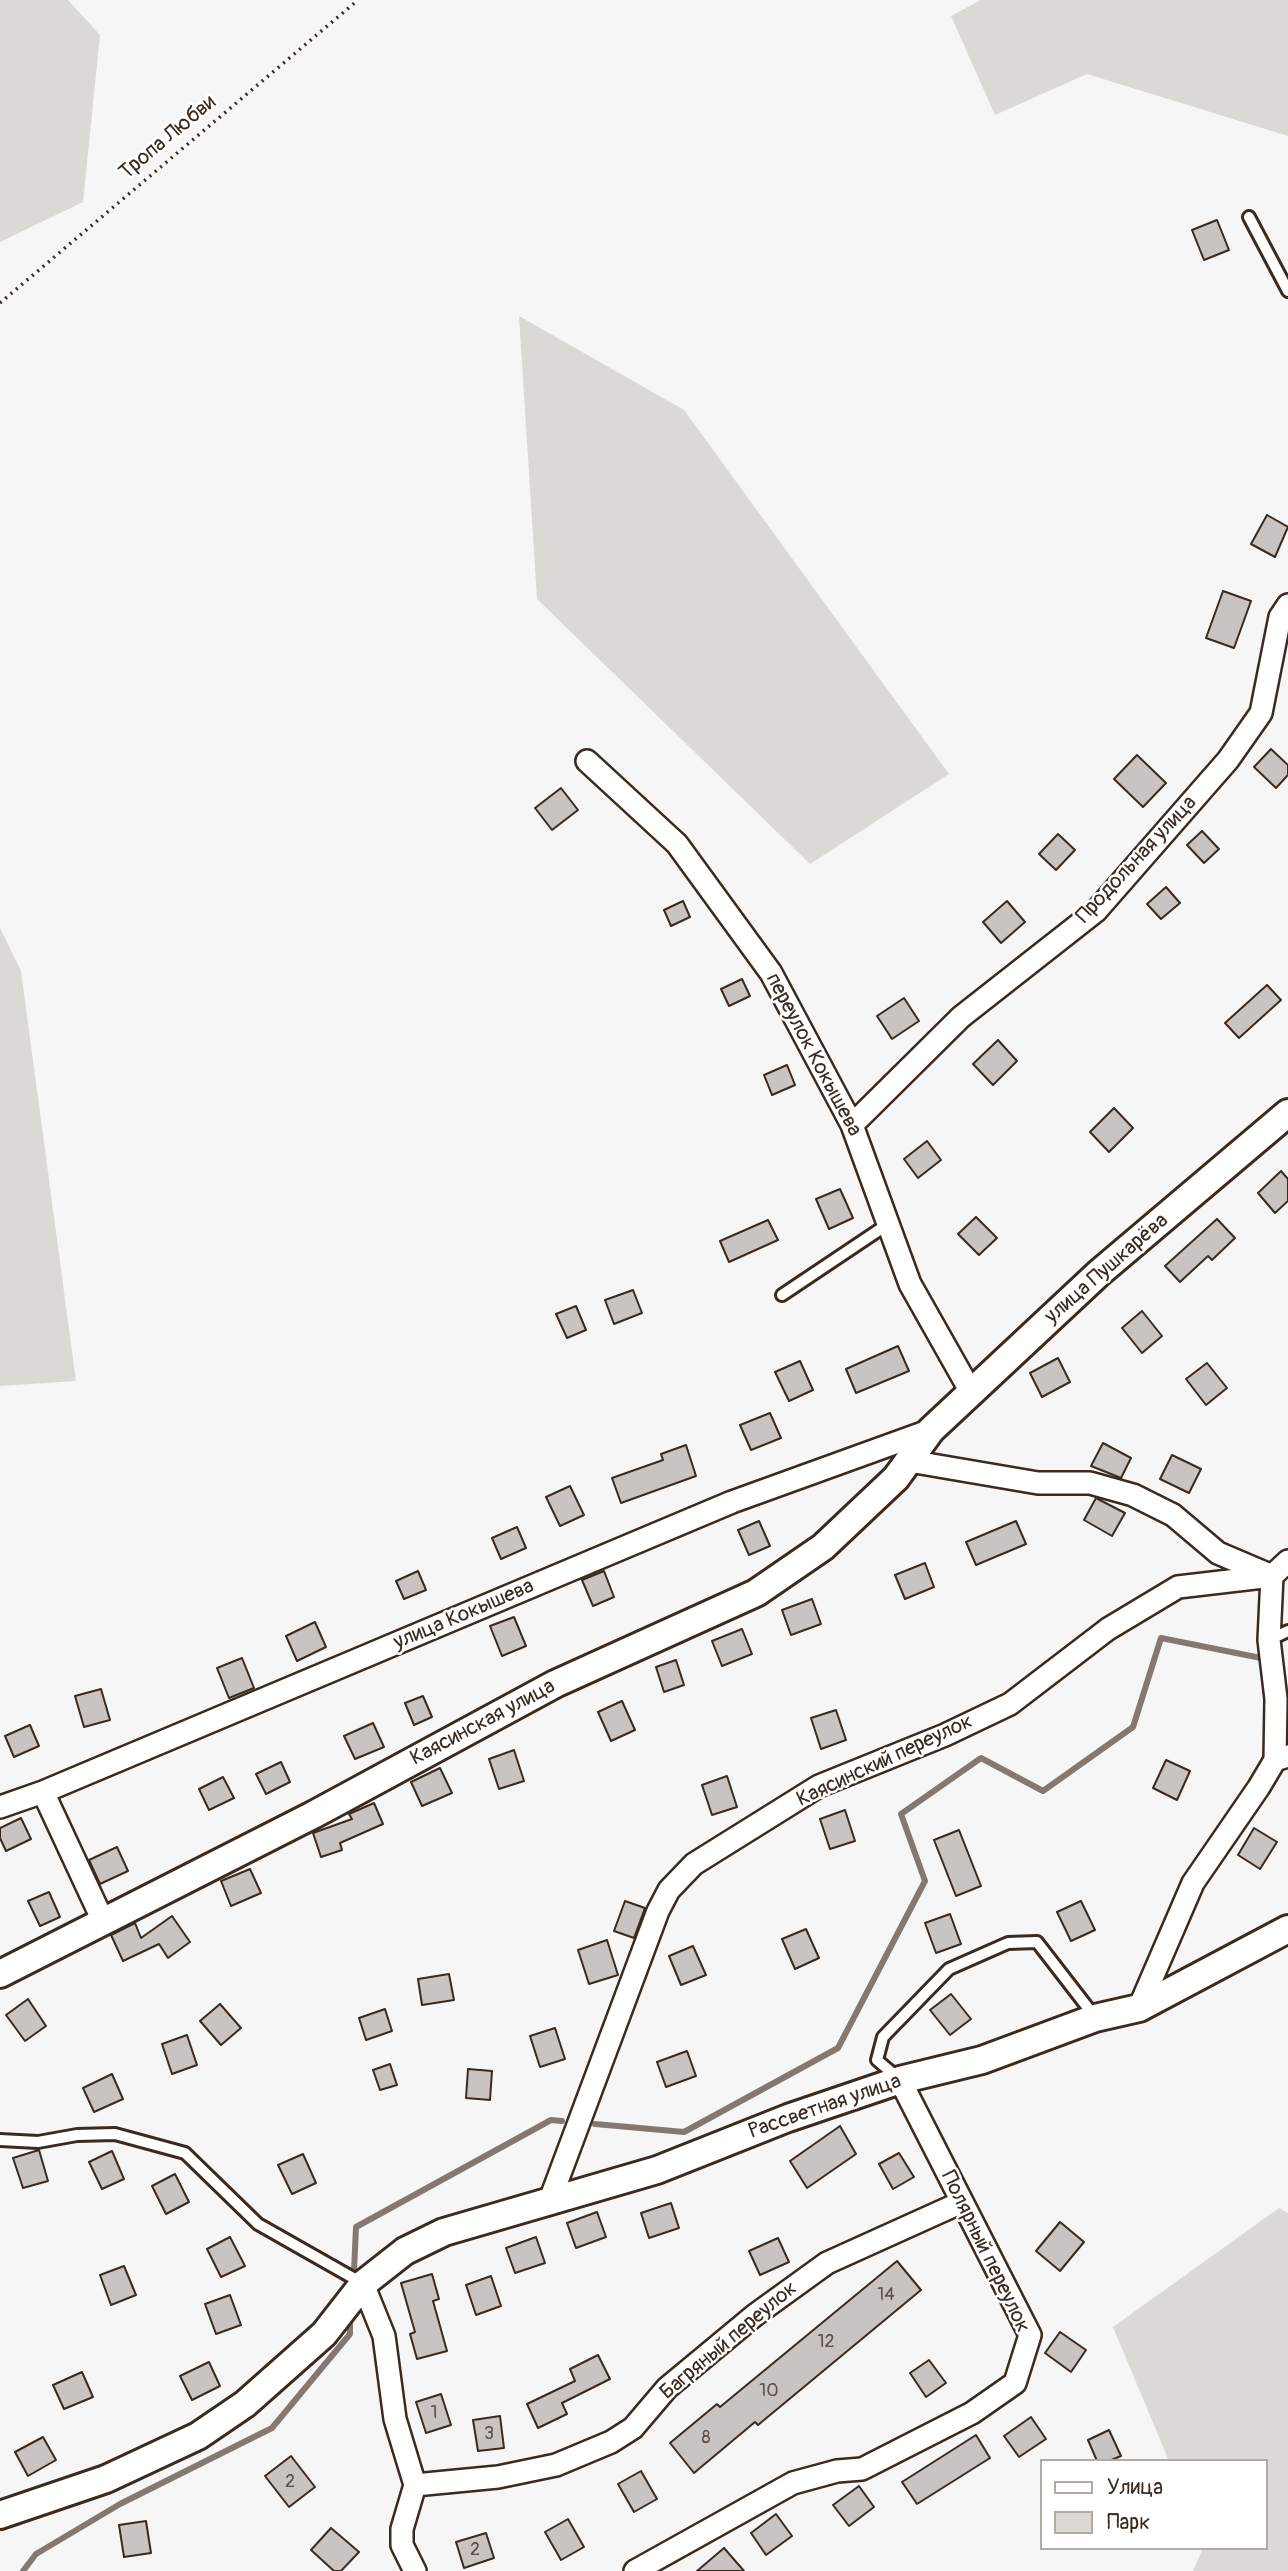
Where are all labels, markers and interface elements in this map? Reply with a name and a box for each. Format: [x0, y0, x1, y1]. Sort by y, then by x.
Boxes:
street label: Тропа Любви [115, 90, 221, 186]
street label: Продольная улица [1071, 791, 1203, 929]
street label: переулок Кокышева [759, 969, 867, 1141]
street label: улица Пушкарёва [1040, 1209, 1174, 1329]
street label: улица Кокышева [390, 1574, 538, 1656]
street label: Каясинская улица [406, 1674, 560, 1772]
street label: Каясинский переулок [793, 1709, 977, 1813]
street label: Рассветная улица [745, 2069, 905, 2145]
street label: Полярный переулок [935, 2167, 1035, 2337]
street label: Багряный переулок [655, 2276, 803, 2406]
house number: 14 [877, 2284, 895, 2306]
house number: 12 [817, 2331, 835, 2353]
house number: 10 [759, 2380, 779, 2402]
house number: 1 [430, 2402, 438, 2424]
house number: 3 [484, 2423, 494, 2445]
house number: 8 [701, 2427, 711, 2449]
legend [1040, 2459, 1267, 2550]
house number: 2 [285, 2471, 295, 2493]
text: Улица [1107, 2474, 1163, 2501]
text: Парк [1107, 2509, 1150, 2536]
house number: 2 [470, 2539, 480, 2561]

